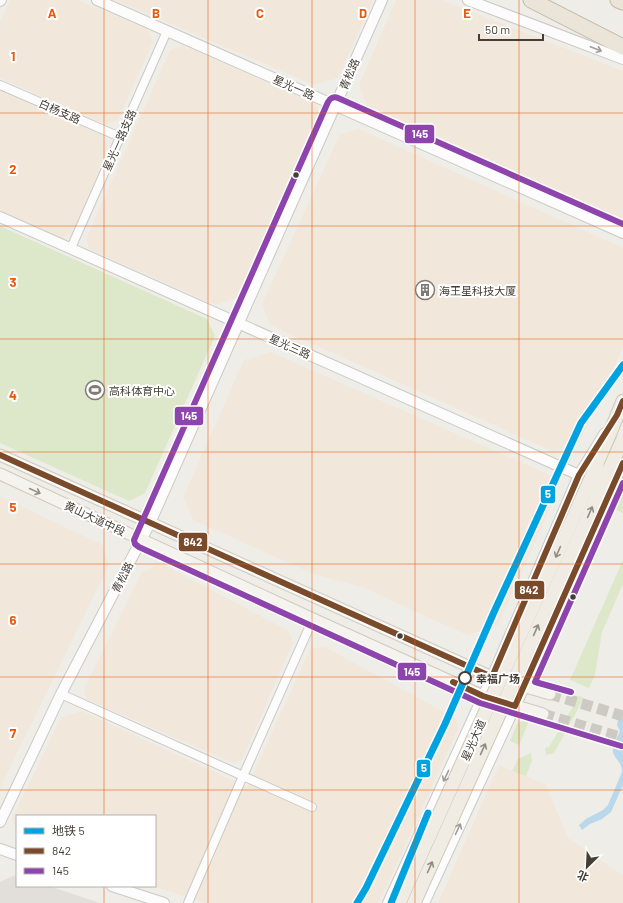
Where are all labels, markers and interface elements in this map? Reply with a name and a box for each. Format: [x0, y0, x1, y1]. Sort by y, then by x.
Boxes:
text: A [48, 5, 57, 21]
text: B [152, 5, 160, 21]
text: C [256, 5, 264, 21]
text: D [359, 5, 367, 21]
text: E [463, 5, 471, 21]
scale bar [479, 16, 543, 42]
text: 50 m [485, 22, 510, 36]
one-way arrow [590, 45, 602, 53]
text: 1 [11, 48, 15, 64]
street label: 青松路 [336, 56, 362, 92]
street label: 星光一路 [271, 72, 317, 102]
street label: 白杨支路 [37, 96, 83, 126]
street label: 星光一路支路 [100, 107, 138, 173]
line badge: 145 [404, 124, 435, 144]
text: 145 [412, 127, 428, 140]
text: 2 [9, 161, 17, 177]
unlabelled marker [291, 170, 301, 180]
text: 3 [9, 274, 17, 290]
building icon: 海王星科技大厦 [414, 279, 436, 301]
place label: 海王星科技大厦 [439, 284, 516, 297]
street label: 星光三路 [267, 331, 313, 361]
sports icon: 高科体育中心 [84, 379, 106, 401]
place label: 高科体育中心 [109, 384, 175, 397]
text: 4 [9, 387, 17, 403]
line badge: 145 [174, 406, 204, 426]
text: 145 [181, 409, 197, 422]
line badge: 5 [540, 485, 556, 504]
text: 5 [545, 487, 551, 500]
one-way arrow [29, 488, 41, 495]
street label: 黄山大道中段 [62, 498, 128, 538]
text: 5 [9, 499, 17, 515]
one-way arrow [587, 506, 594, 518]
line badge: 842 [178, 532, 208, 552]
text: 842 [184, 535, 202, 548]
one-way arrow [554, 546, 561, 558]
street label: 青松路 [109, 559, 135, 595]
line badge: 842 [514, 580, 545, 600]
text: 842 [520, 583, 538, 596]
unlabelled marker [568, 592, 578, 602]
text: 6 [10, 612, 17, 628]
one-way arrow [533, 625, 541, 637]
unlabelled marker [395, 631, 405, 641]
line badge: 145 [397, 662, 427, 681]
text: 145 [404, 665, 420, 678]
marker: 幸福广场 [458, 671, 472, 685]
place label: 幸福广场 [476, 672, 520, 685]
street label: 星光大道 [458, 717, 488, 763]
text: 7 [10, 725, 17, 741]
one-way arrow [480, 743, 487, 755]
line badge: 5 [416, 759, 431, 778]
text: 5 [421, 761, 427, 774]
one-way arrow [442, 769, 450, 781]
legend [16, 815, 156, 887]
text: 地铁 5 [52, 823, 85, 837]
one-way arrow [455, 824, 462, 836]
text: 842 [52, 843, 71, 857]
north arrow [567, 847, 607, 887]
one-way arrow [426, 862, 434, 874]
text: 145 [52, 863, 69, 877]
text: 北 [575, 868, 590, 885]

